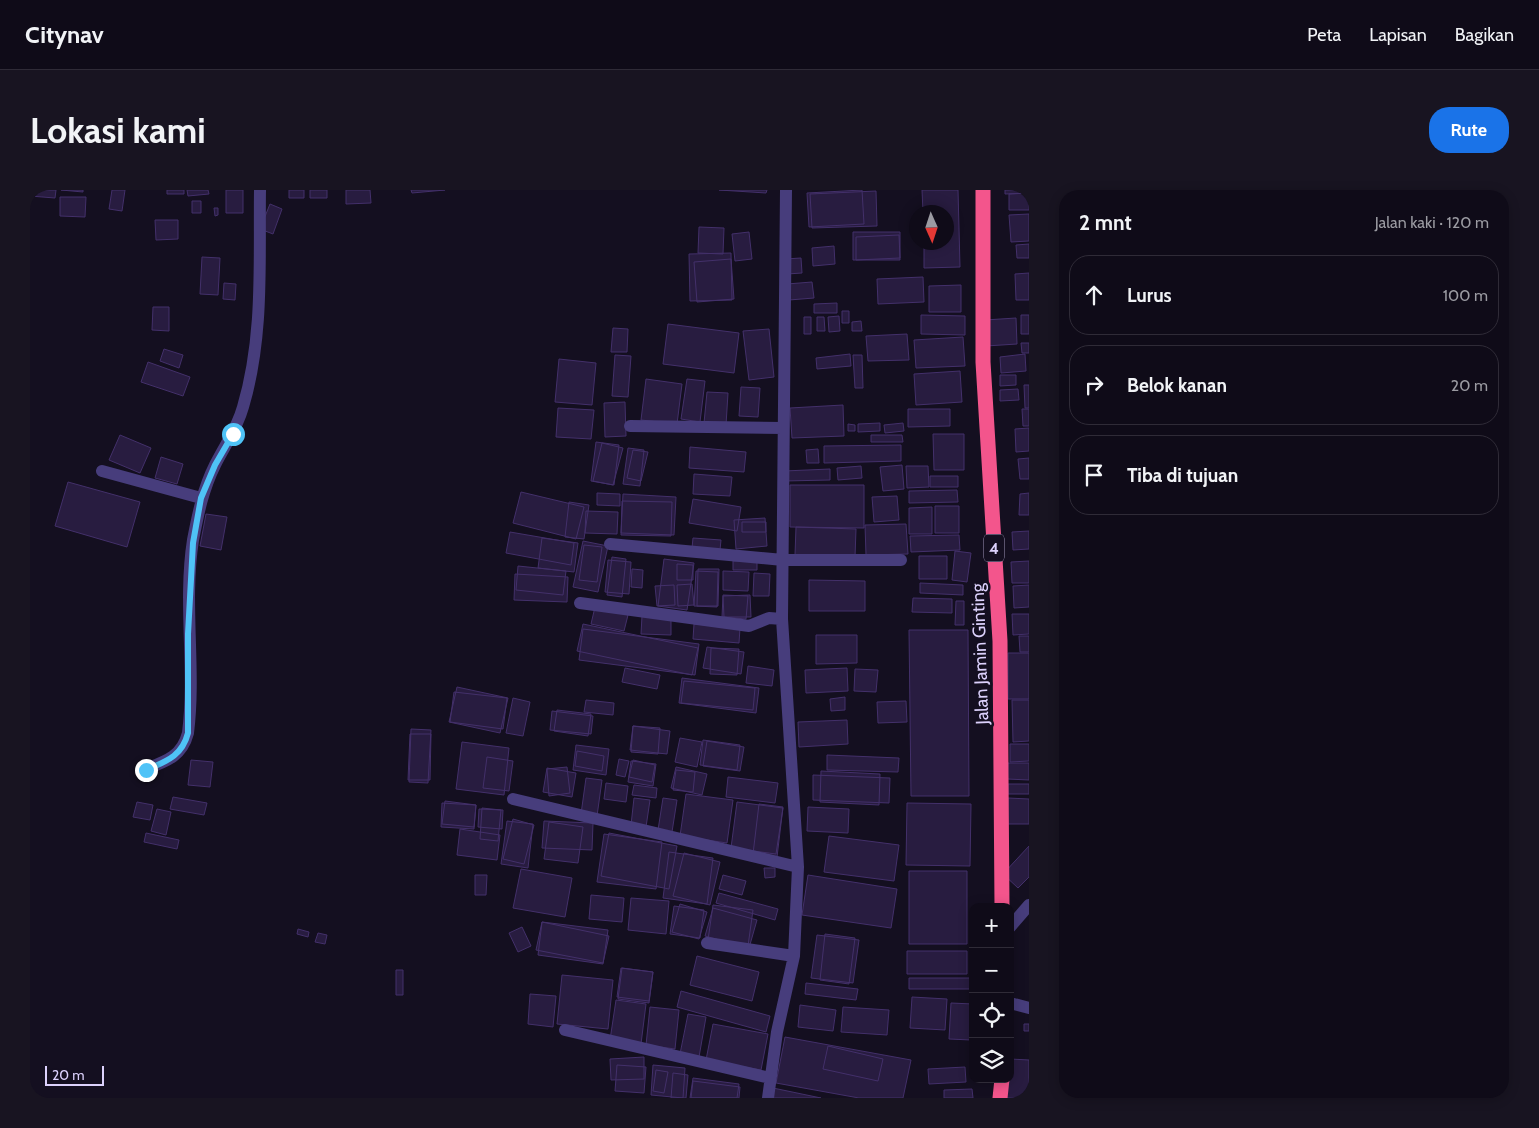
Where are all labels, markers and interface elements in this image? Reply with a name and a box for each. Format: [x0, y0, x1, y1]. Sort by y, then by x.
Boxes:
text: Citynav [25, 20, 104, 49]
text: Peta [1307, 24, 1341, 46]
text: Lapisan [1369, 24, 1427, 46]
text: Bagikan [1455, 24, 1514, 46]
button: Rute [1429, 107, 1509, 153]
text: Lokasi kami [30, 109, 206, 152]
north arrow [909, 205, 954, 250]
text: 2 mnt [1079, 210, 1132, 235]
text: Jalan kaki · 120 m [1375, 213, 1489, 232]
icon: ahead [1080, 281, 1108, 309]
text: Lurus [1127, 284, 1172, 307]
text: 100 m [1443, 286, 1488, 305]
icon: right [1080, 371, 1108, 399]
text: Belok kanan [1127, 374, 1227, 397]
text: 20 m [1451, 376, 1488, 395]
route start [222, 423, 245, 446]
icon: arrive [1080, 461, 1108, 489]
text: Tiba di tujuan [1127, 464, 1238, 487]
road number: 4 [984, 534, 1004, 562]
street label: Jalan Jamin Ginting [967, 582, 993, 726]
route end [135, 759, 158, 782]
map controls [969, 903, 1014, 1083]
button: + [969, 903, 1014, 948]
button: − [969, 948, 1014, 993]
button: locate [969, 993, 1014, 1038]
button: layers [969, 1038, 1014, 1083]
scale bar [45, 1063, 104, 1086]
text: 20 m [52, 1066, 85, 1084]

